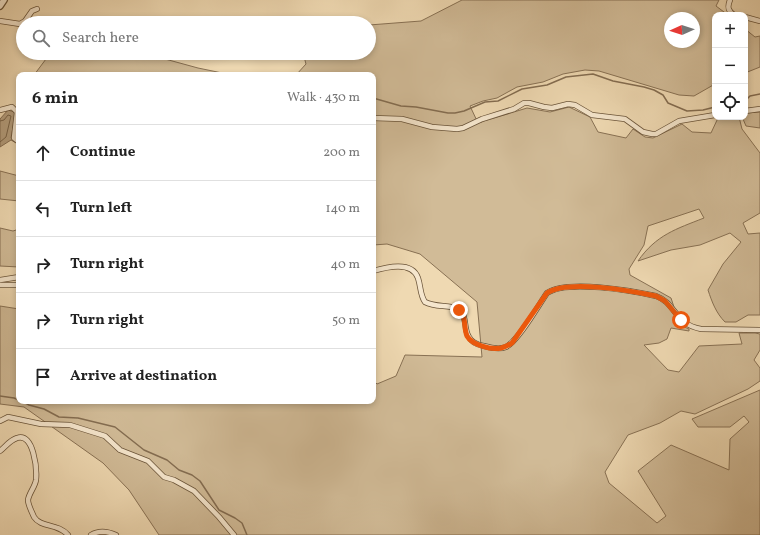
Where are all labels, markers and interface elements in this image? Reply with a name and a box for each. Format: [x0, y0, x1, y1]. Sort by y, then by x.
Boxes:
north arrow [664, 12, 700, 48]
map controls [712, 12, 748, 120]
button: + [712, 12, 748, 48]
search box [16, 16, 376, 60]
icon: search [30, 27, 52, 49]
text: Search here [62, 28, 139, 49]
button: − [712, 48, 748, 84]
button: locate [712, 84, 748, 120]
text: 6 min [32, 87, 78, 110]
text: Walk · 430 m [287, 89, 360, 107]
icon: ahead [32, 142, 54, 164]
text: Continue [70, 142, 135, 163]
text: 200 m [323, 144, 360, 162]
icon: left [32, 198, 54, 220]
text: Turn left [70, 198, 132, 219]
text: 140 m [326, 200, 360, 218]
icon: right [32, 254, 54, 276]
text: Turn right [70, 254, 144, 275]
text: 40 m [331, 256, 360, 274]
route end [450, 301, 468, 319]
icon: right [32, 310, 54, 332]
text: Turn right [70, 310, 144, 331]
route start [672, 311, 690, 329]
text: 50 m [332, 312, 360, 330]
icon: arrive [32, 366, 54, 388]
text: Arrive at destination [70, 366, 217, 387]

